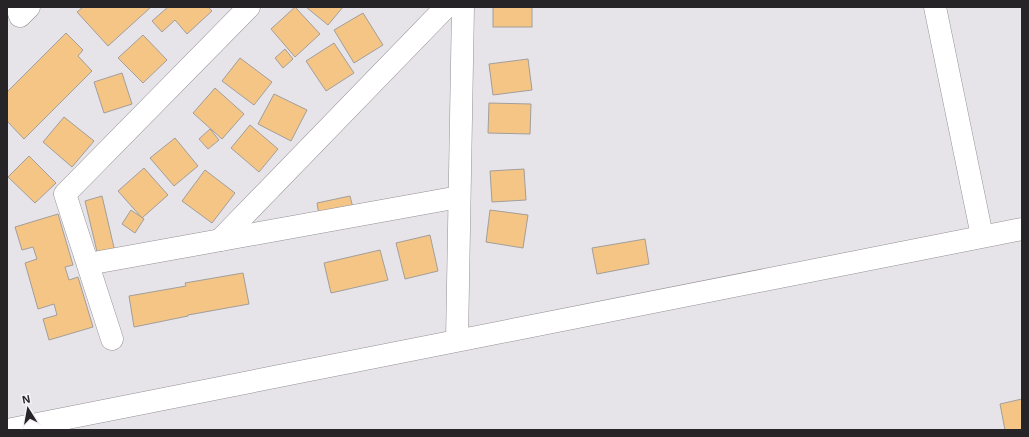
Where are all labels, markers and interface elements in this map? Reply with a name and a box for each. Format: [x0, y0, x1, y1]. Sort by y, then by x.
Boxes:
north arrow [8, 389, 48, 429]
text: N [21, 393, 31, 406]

